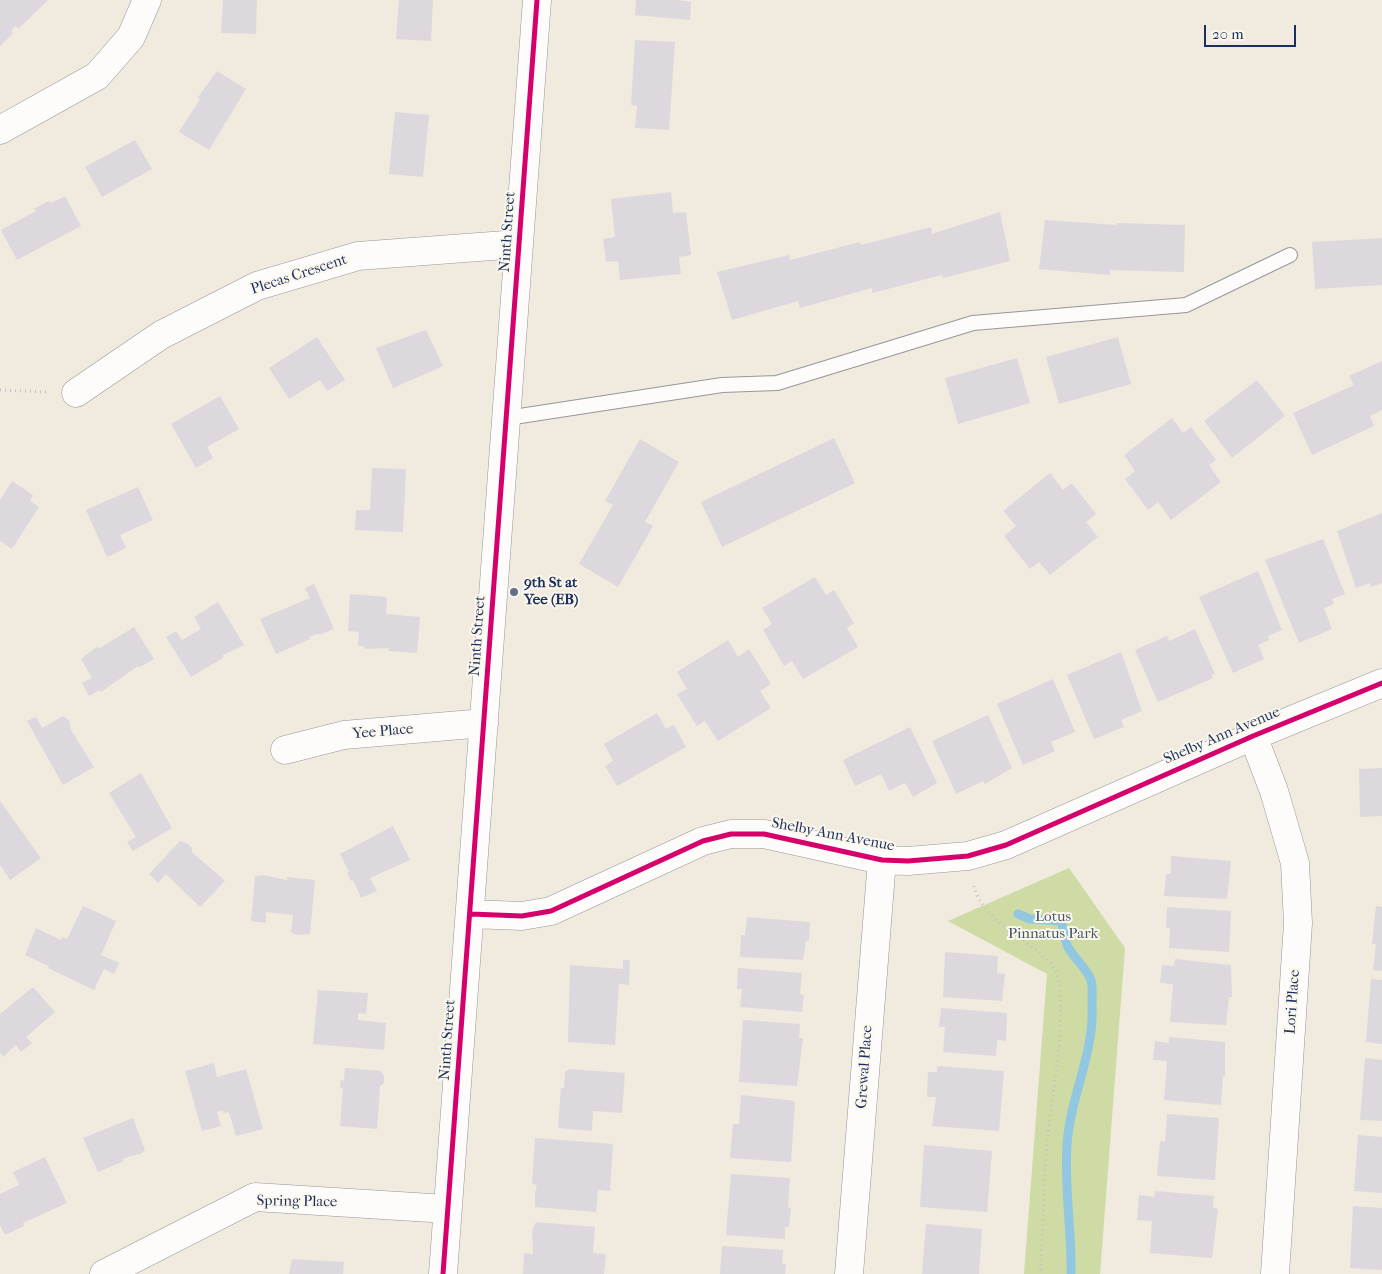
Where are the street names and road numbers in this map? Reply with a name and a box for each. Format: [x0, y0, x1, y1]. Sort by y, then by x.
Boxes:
street label: Ninth Street [496, 191, 520, 273]
street label: Plecas Crescent [249, 251, 349, 299]
street label: Ninth Street [466, 595, 490, 677]
street label: Shelby Ann Avenue [1161, 703, 1283, 769]
street label: Yee Place [352, 720, 414, 744]
street label: Shelby Ann Avenue [770, 814, 896, 856]
street label: Lori Place [1282, 969, 1304, 1035]
street label: Ninth Street [436, 999, 460, 1081]
street label: Grewal Place [853, 1025, 877, 1109]
street label: Spring Place [256, 1192, 338, 1212]

